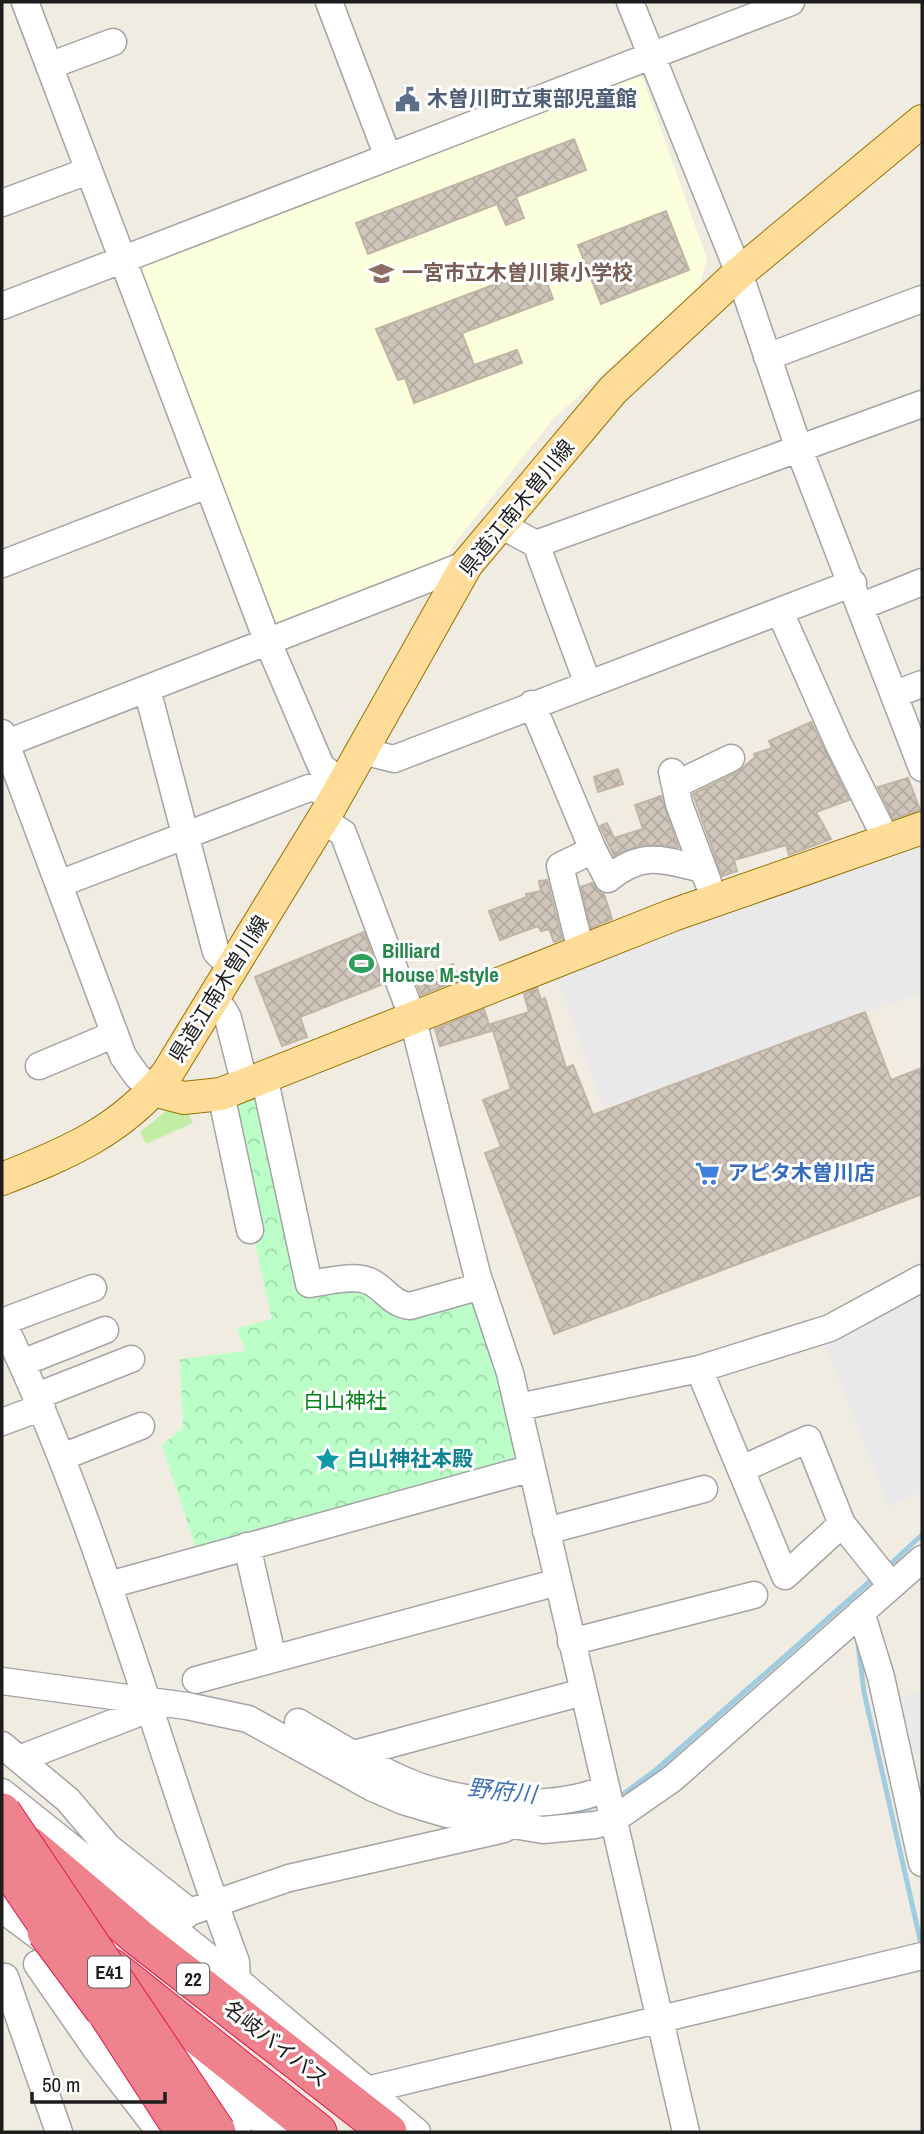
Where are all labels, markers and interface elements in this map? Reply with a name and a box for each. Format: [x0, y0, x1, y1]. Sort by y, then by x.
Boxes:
place label: 木曽川町立東部児童館 [427, 84, 637, 113]
public building icon: 木曽川町立東部児童館 [393, 85, 421, 113]
place label: 一宮市立木曽川東小学校 [402, 258, 633, 287]
school or university icon: 一宮市立木曽川東小学校 [368, 259, 396, 287]
street label: 県道江南木曽川線 [452, 433, 581, 582]
street label: 県道江南木曽川線 [162, 910, 275, 1068]
place label: Billiard House M-style [382, 936, 499, 989]
sports icon: Billiard House M-style [348, 949, 376, 977]
place label: アピタ木曽川店 [728, 1158, 875, 1187]
supermarket icon: アピタ木曽川店 [694, 1159, 722, 1187]
park label: 白山神社 [303, 1386, 387, 1415]
place label: 白山神社本殿 [347, 1444, 473, 1473]
place icon: 白山神社本殿 [313, 1445, 341, 1473]
water label: 野府川 [466, 1771, 541, 1810]
road number: E41 [88, 1956, 130, 1988]
road number: 22 [177, 1964, 209, 1994]
street label: 名岐バイパス [218, 1994, 335, 2094]
scale bar [32, 2060, 164, 2104]
text: 50 m [42, 2070, 80, 2099]

